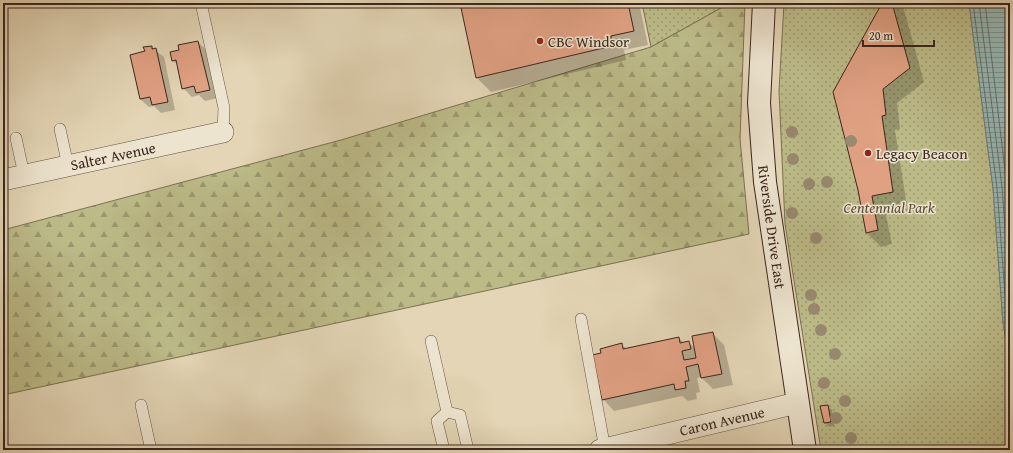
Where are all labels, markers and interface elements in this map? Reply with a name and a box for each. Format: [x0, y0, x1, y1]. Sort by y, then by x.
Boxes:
scale bar [863, 22, 934, 48]
text: 20 m [869, 27, 893, 44]
place label: CBC Windsor [548, 31, 629, 52]
marker: CBC Windsor [535, 36, 545, 46]
street label: Salter Avenue [68, 137, 158, 175]
place label: Legacy Beacon [876, 143, 968, 164]
marker: Legacy Beacon [863, 148, 873, 158]
street label: Riverside Drive East [753, 164, 791, 291]
park label: Centennial Park [843, 197, 935, 218]
street label: Caron Avenue [677, 401, 767, 441]

